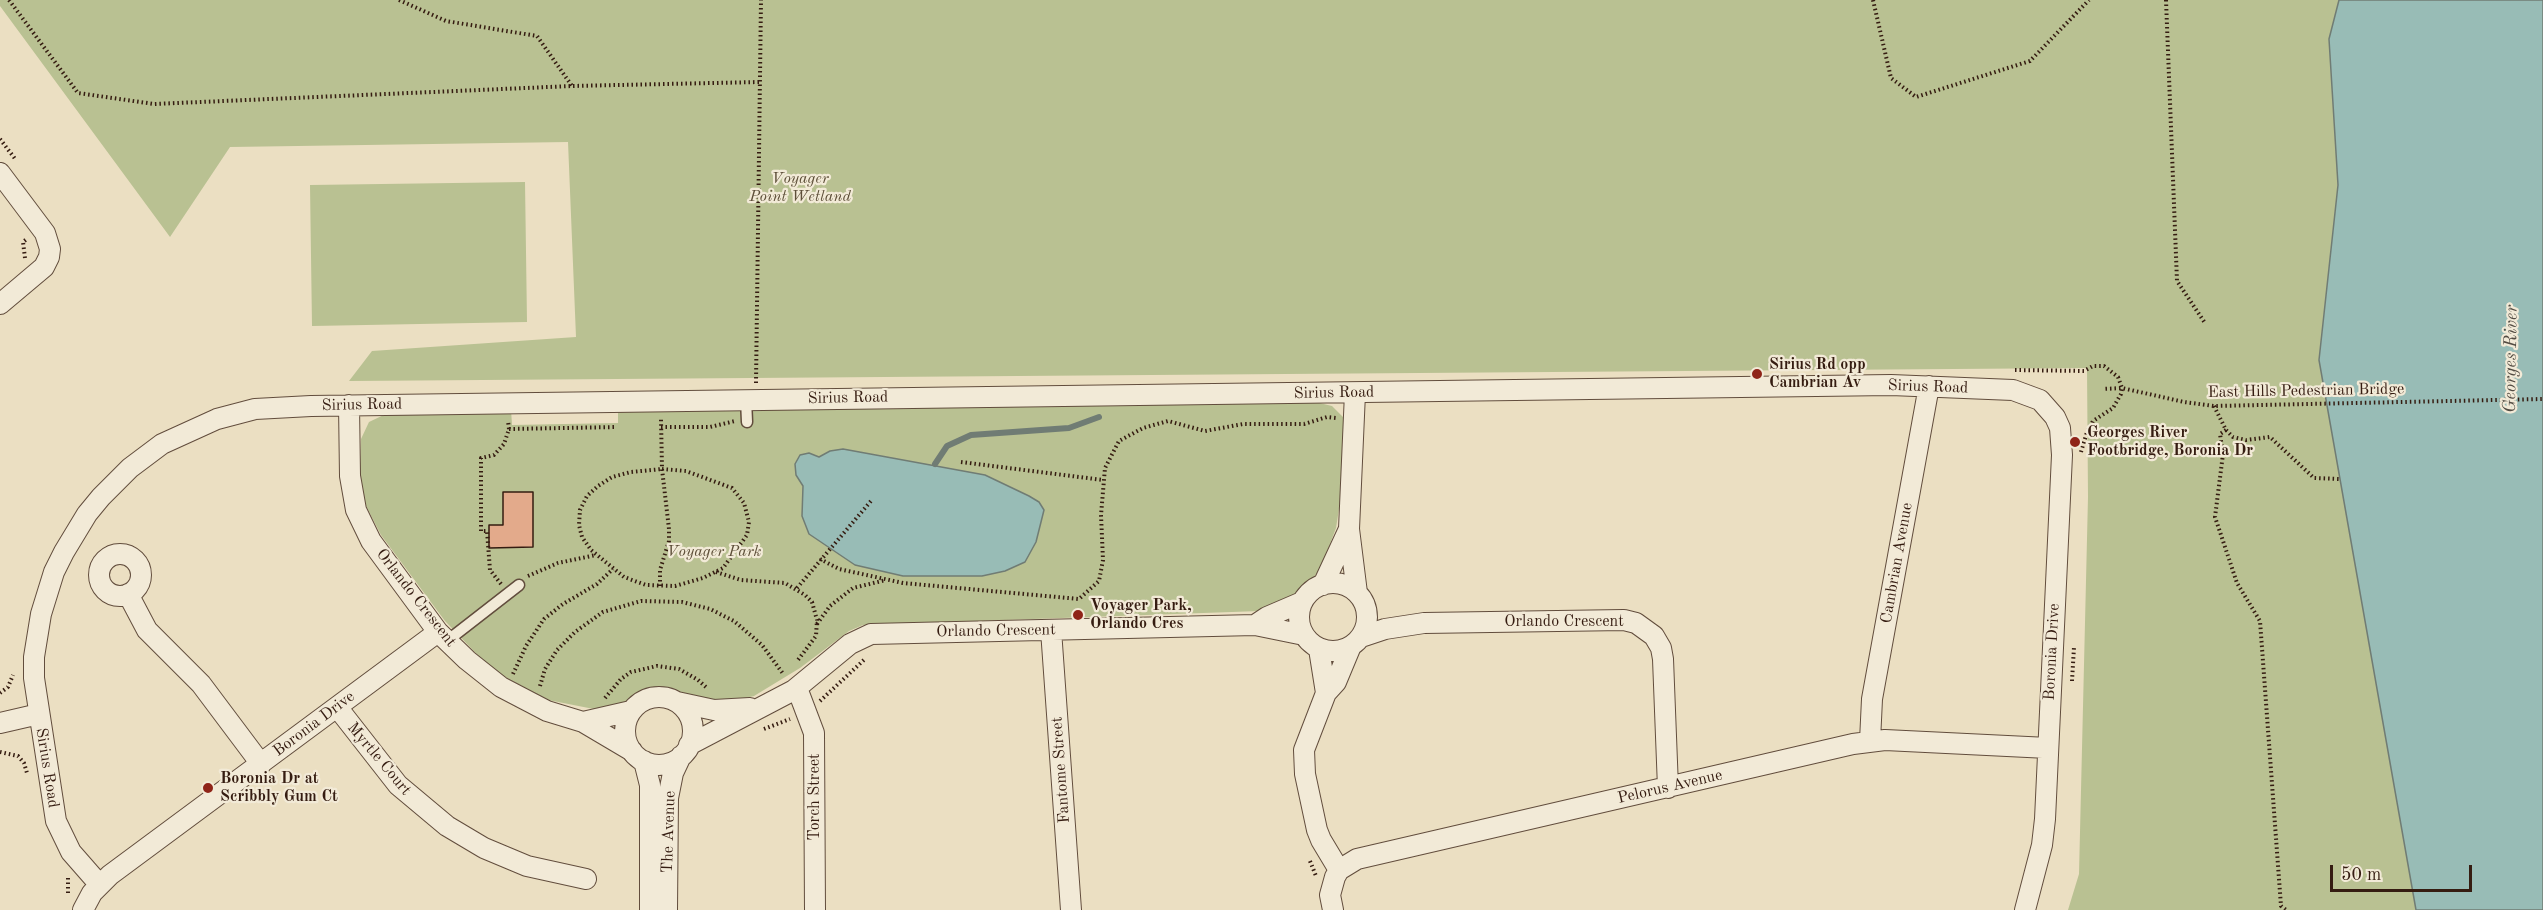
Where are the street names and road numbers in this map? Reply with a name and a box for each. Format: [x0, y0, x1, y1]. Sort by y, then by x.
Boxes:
street label: Sirius Road [1887, 376, 1969, 398]
street label: East Hills Pedestrian Bridge [2207, 380, 2405, 402]
street label: Sirius Road [1293, 383, 1375, 403]
street label: Sirius Road [807, 388, 889, 408]
street label: Sirius Road [321, 395, 403, 415]
street label: Cambrian Avenue [1877, 501, 1917, 625]
street label: Orlando Crescent [372, 545, 460, 651]
street label: Boronia Drive [2040, 603, 2064, 701]
street label: Orlando Crescent [1504, 612, 1624, 632]
street label: Orlando Crescent [936, 620, 1056, 642]
street label: Boronia Drive [269, 687, 359, 761]
street label: Fantome Street [1048, 716, 1074, 824]
street label: Myrtle Court [343, 719, 415, 799]
street label: Sirius Road [31, 727, 63, 809]
street label: Torch Street [805, 753, 825, 841]
street label: Pelorus Avenue [1616, 766, 1724, 808]
street label: The Avenue [658, 790, 680, 874]

